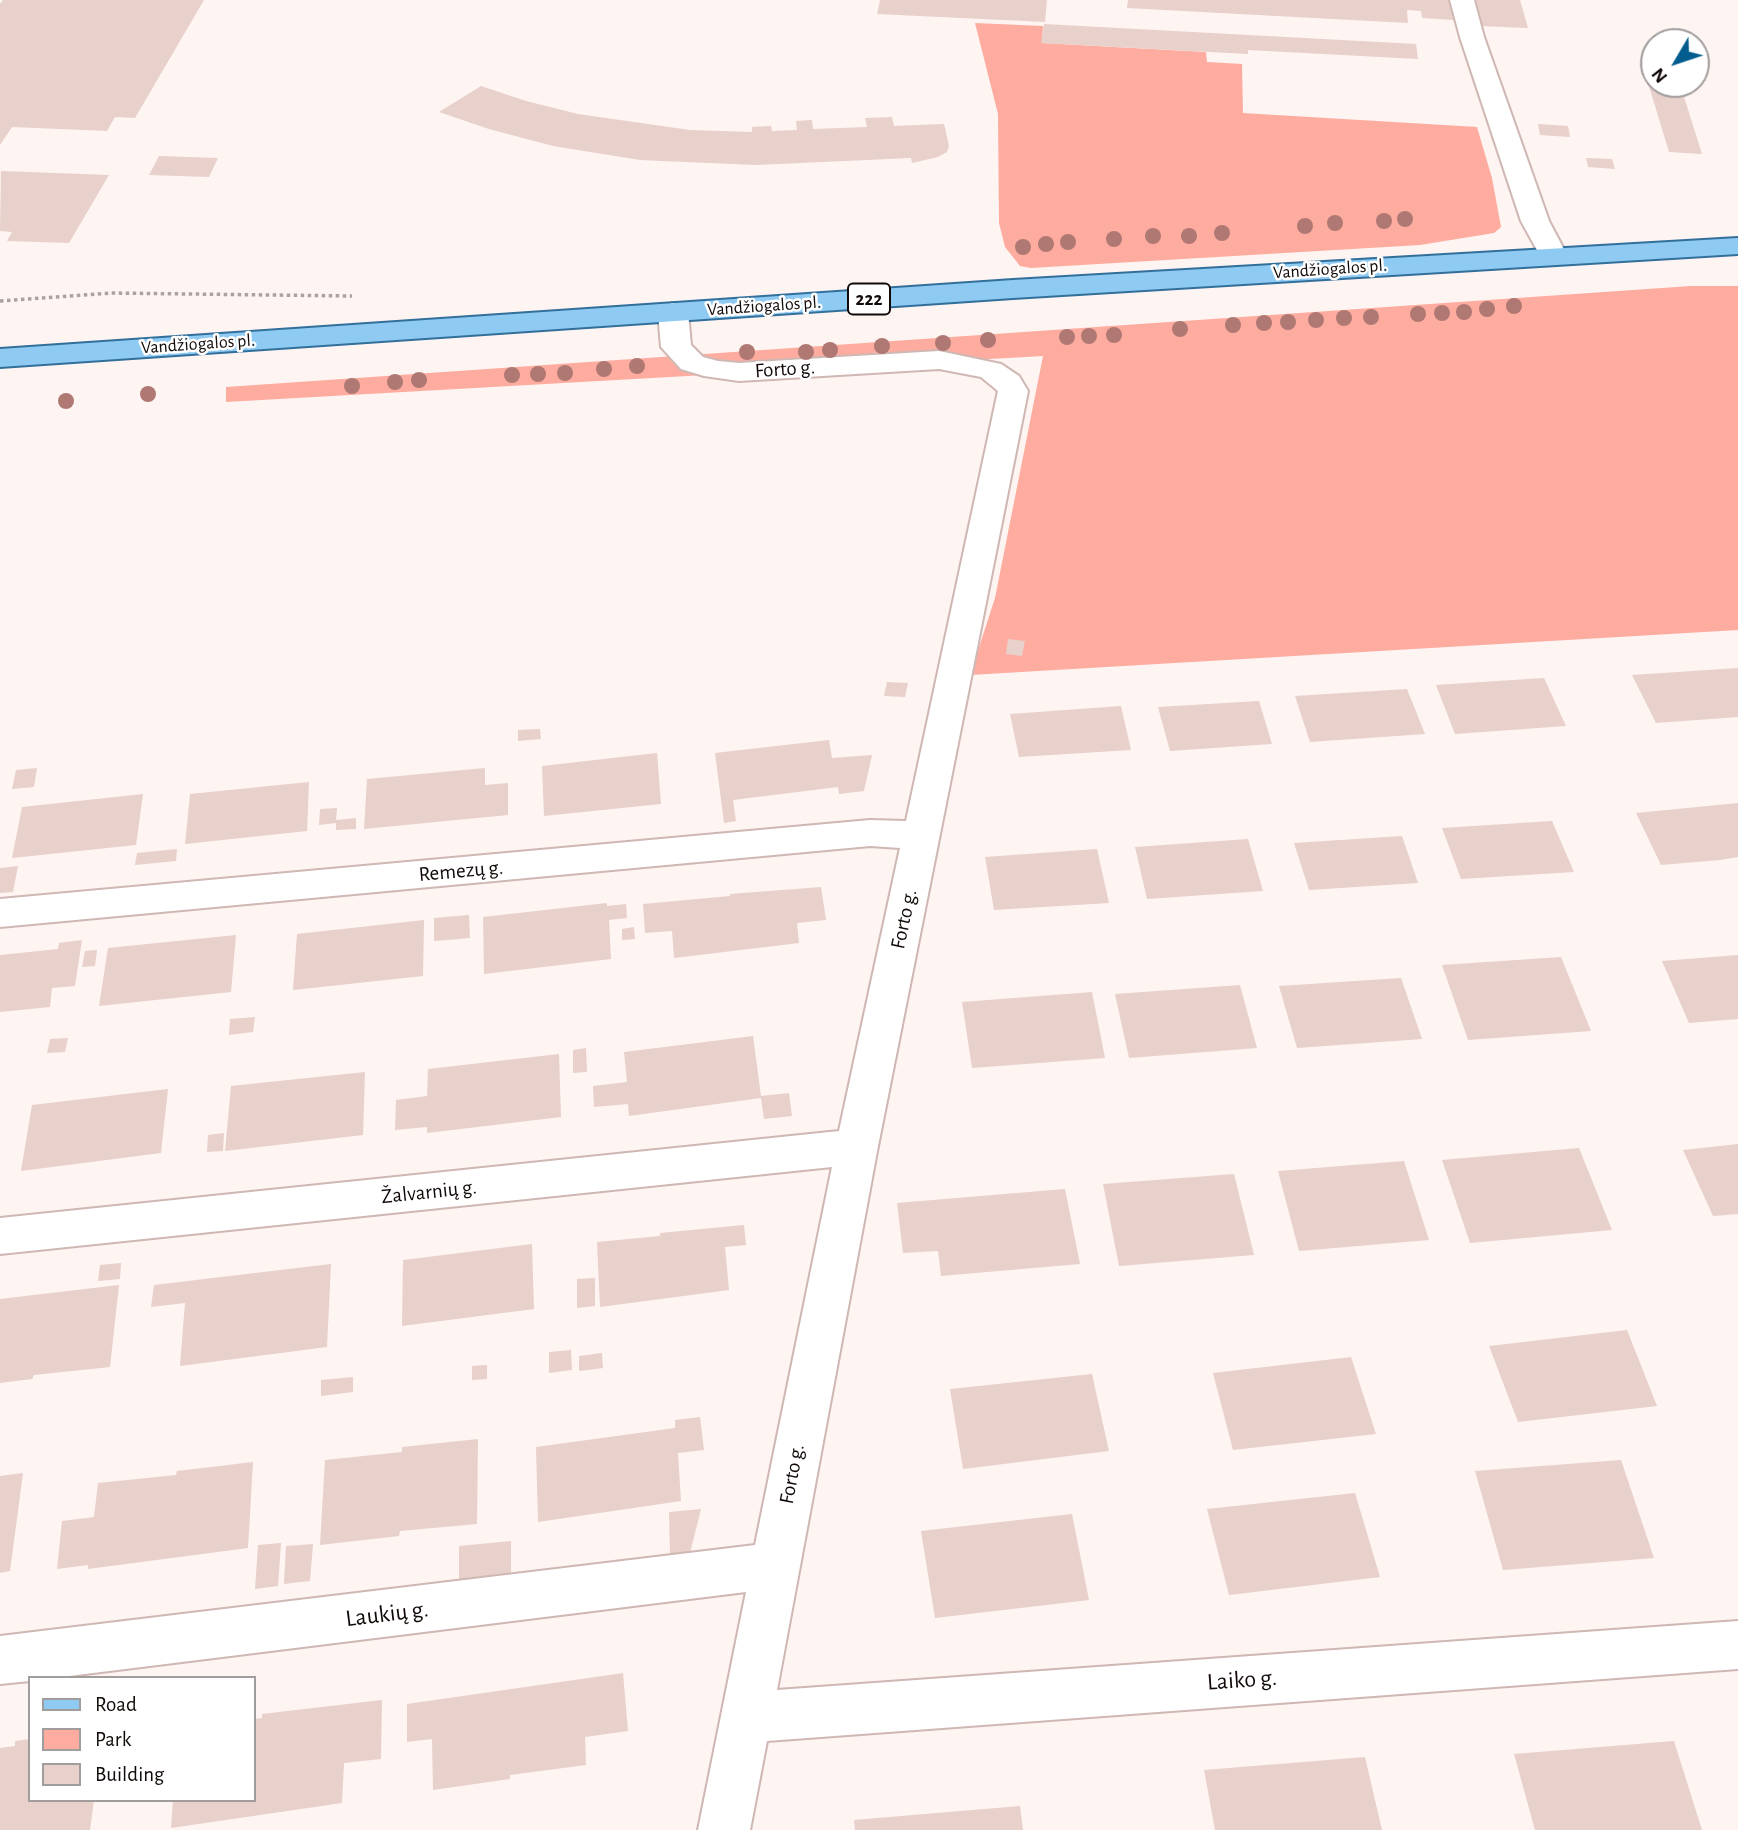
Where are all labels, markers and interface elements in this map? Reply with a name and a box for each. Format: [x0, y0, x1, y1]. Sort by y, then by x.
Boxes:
north arrow [1640, 28, 1710, 98]
text: N [1648, 64, 1671, 86]
street label: Vandžiogalos pl. [1272, 254, 1388, 284]
road number: 222 [848, 284, 890, 314]
street label: Vandžiogalos pl. [706, 291, 822, 321]
street label: Vandžiogalos pl. [140, 329, 256, 359]
street label: Forto g. [754, 354, 816, 384]
street label: Remezų g. [418, 855, 504, 887]
street label: Forto g. [885, 887, 923, 951]
street label: Žalvarnių g. [380, 1174, 478, 1210]
street label: Forto g. [774, 1442, 810, 1506]
street label: Laukių g. [344, 1595, 430, 1633]
street label: Laiko g. [1206, 1663, 1278, 1697]
legend [28, 1676, 256, 1802]
text: Road [95, 1694, 137, 1715]
text: Park [95, 1729, 131, 1750]
text: Building [95, 1764, 164, 1785]

